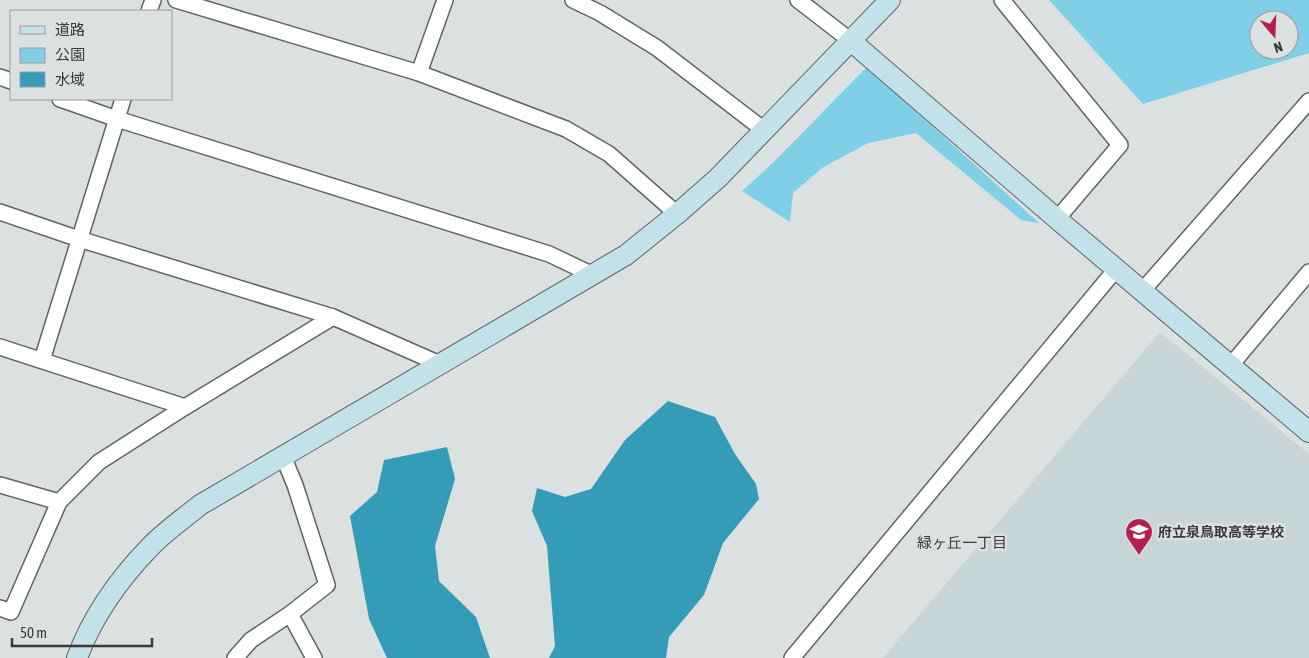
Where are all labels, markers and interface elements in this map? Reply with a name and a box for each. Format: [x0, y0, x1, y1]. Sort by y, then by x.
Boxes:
legend [10, 10, 172, 100]
north arrow [1249, 10, 1299, 60]
text: 道路 [55, 21, 85, 38]
text: N [1272, 38, 1285, 56]
text: 公園 [55, 46, 85, 63]
text: 水域 [55, 71, 85, 88]
school or university icon: 府立泉鳥取高等学校 [1124, 517, 1154, 556]
place label: 府立泉鳥取高等学校 [1158, 524, 1284, 540]
district label: 緑ヶ丘一丁目 [917, 534, 1007, 551]
scale bar [12, 616, 152, 648]
text: 50 m [20, 624, 47, 641]

